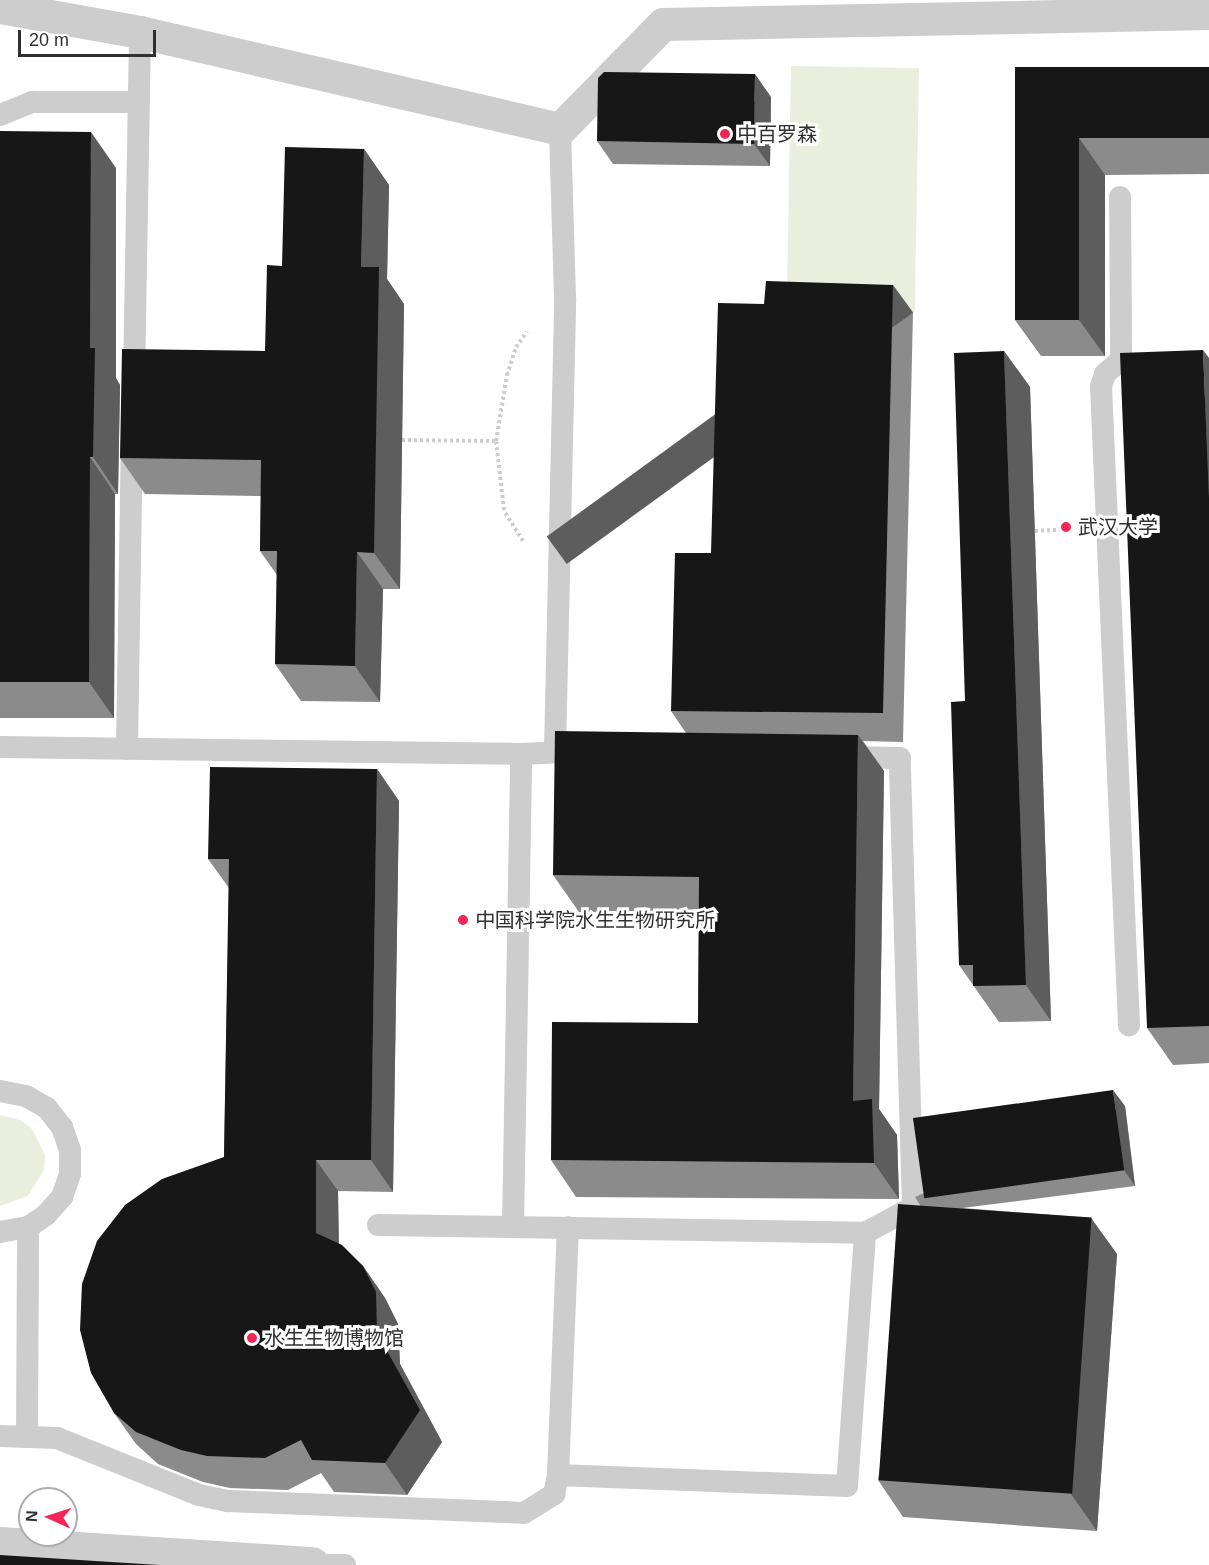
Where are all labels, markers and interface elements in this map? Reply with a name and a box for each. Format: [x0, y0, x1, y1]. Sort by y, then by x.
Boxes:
scale bar [21, 18, 159, 56]
text: 20 m [29, 30, 69, 50]
place label: 中百罗森 [737, 122, 817, 146]
marker: 中百罗森 [718, 127, 732, 141]
place label: 武汉大学 [1078, 515, 1158, 539]
marker: 武汉大学 [1059, 520, 1073, 534]
place label: 中国科学院水生生物研究所 [475, 908, 715, 932]
marker: 中国科学院水生生物研究所 [456, 913, 470, 927]
place label: 水生生物博物馆 [264, 1326, 404, 1350]
marker: 水生生物博物馆 [245, 1331, 259, 1345]
north arrow [18, 1487, 78, 1547]
text: N [23, 1510, 40, 1522]

